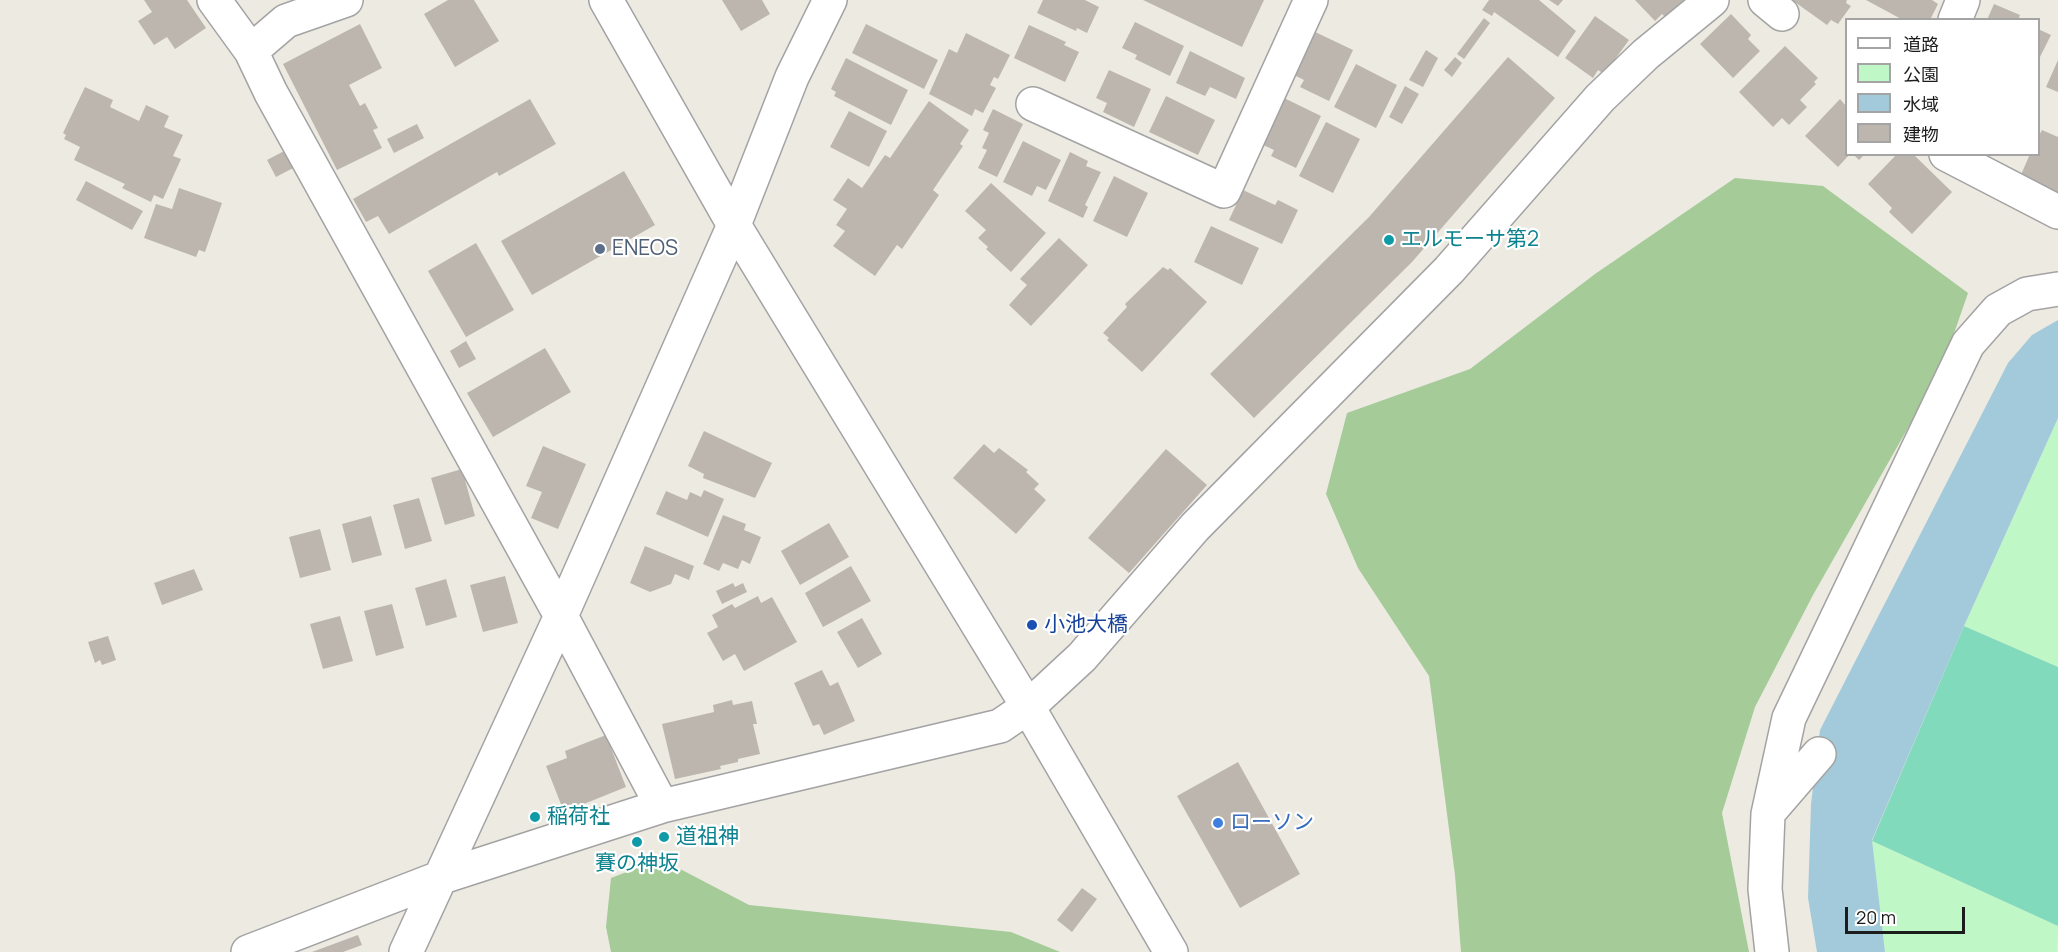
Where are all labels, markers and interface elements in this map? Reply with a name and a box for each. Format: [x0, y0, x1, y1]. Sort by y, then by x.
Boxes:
legend [1845, 18, 2040, 156]
text: 道路 [1903, 32, 1939, 56]
text: 公園 [1903, 62, 1939, 86]
text: 水域 [1903, 92, 1939, 116]
text: 建物 [1903, 122, 1939, 146]
place label: エルモーサ第2 [1401, 227, 1539, 253]
marker: エルモーサ第2 [1382, 233, 1396, 247]
place label: ENEOS [612, 236, 678, 262]
marker: ENEOS [593, 242, 607, 256]
place label: 小池大橋 [1044, 612, 1128, 638]
marker: 小池大橋 [1025, 618, 1039, 632]
place label: 稲荷社 [547, 804, 610, 830]
marker: 稲荷社 [528, 810, 542, 824]
place label: ローソン [1230, 810, 1314, 836]
marker: ローソン [1211, 816, 1225, 830]
place label: 道祖神 [676, 824, 739, 850]
marker: 道祖神 [657, 830, 671, 844]
marker: 賽の神坂 [630, 835, 644, 849]
place label: 賽の神坂 [595, 851, 679, 877]
scale bar [1848, 895, 1968, 933]
text: 20 m [1856, 905, 1896, 929]

